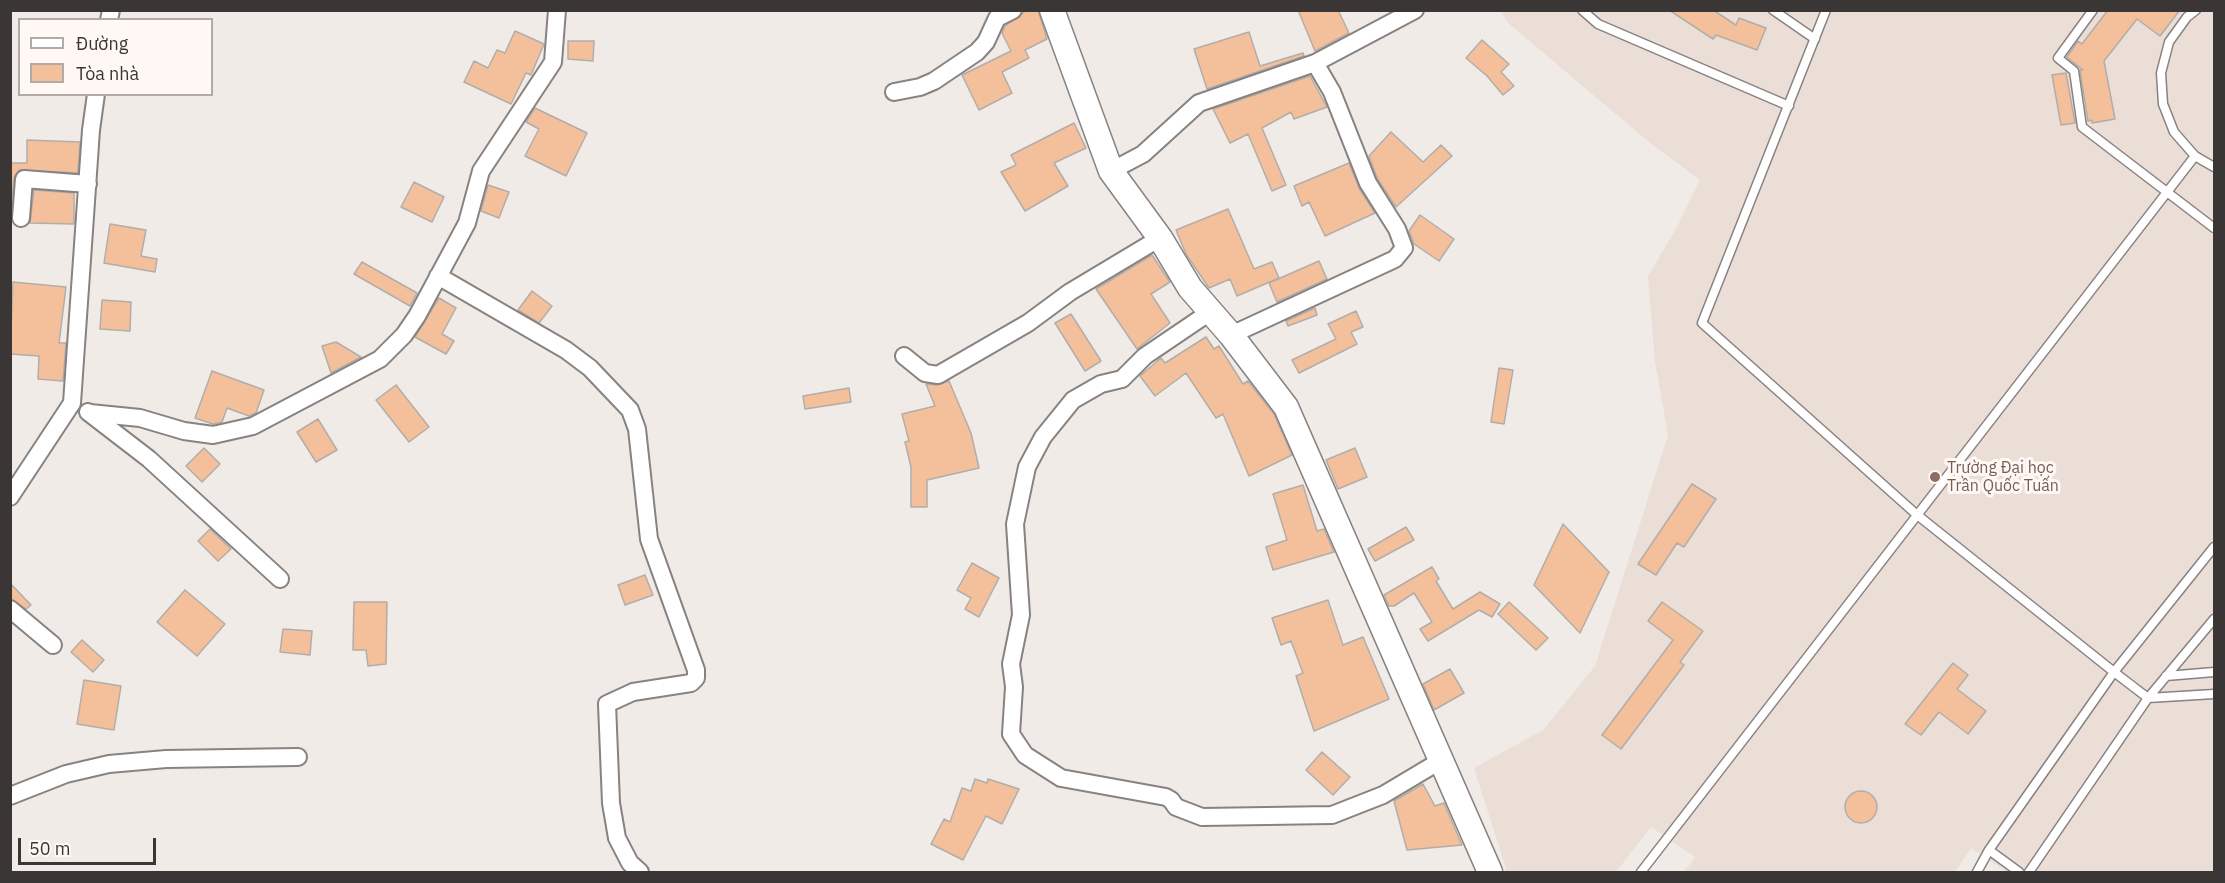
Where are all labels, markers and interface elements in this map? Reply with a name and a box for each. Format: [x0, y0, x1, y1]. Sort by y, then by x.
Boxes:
legend [18, 18, 213, 96]
text: Đường [76, 32, 128, 55]
text: Tòa nhà [76, 62, 139, 85]
place label: Trường Đại học Trần Quốc Tuấn [1947, 458, 2059, 496]
marker: Trường Đại học Trần Quốc Tuấn [1928, 470, 1942, 484]
scale bar [21, 826, 159, 864]
text: 50 m [29, 837, 71, 860]

